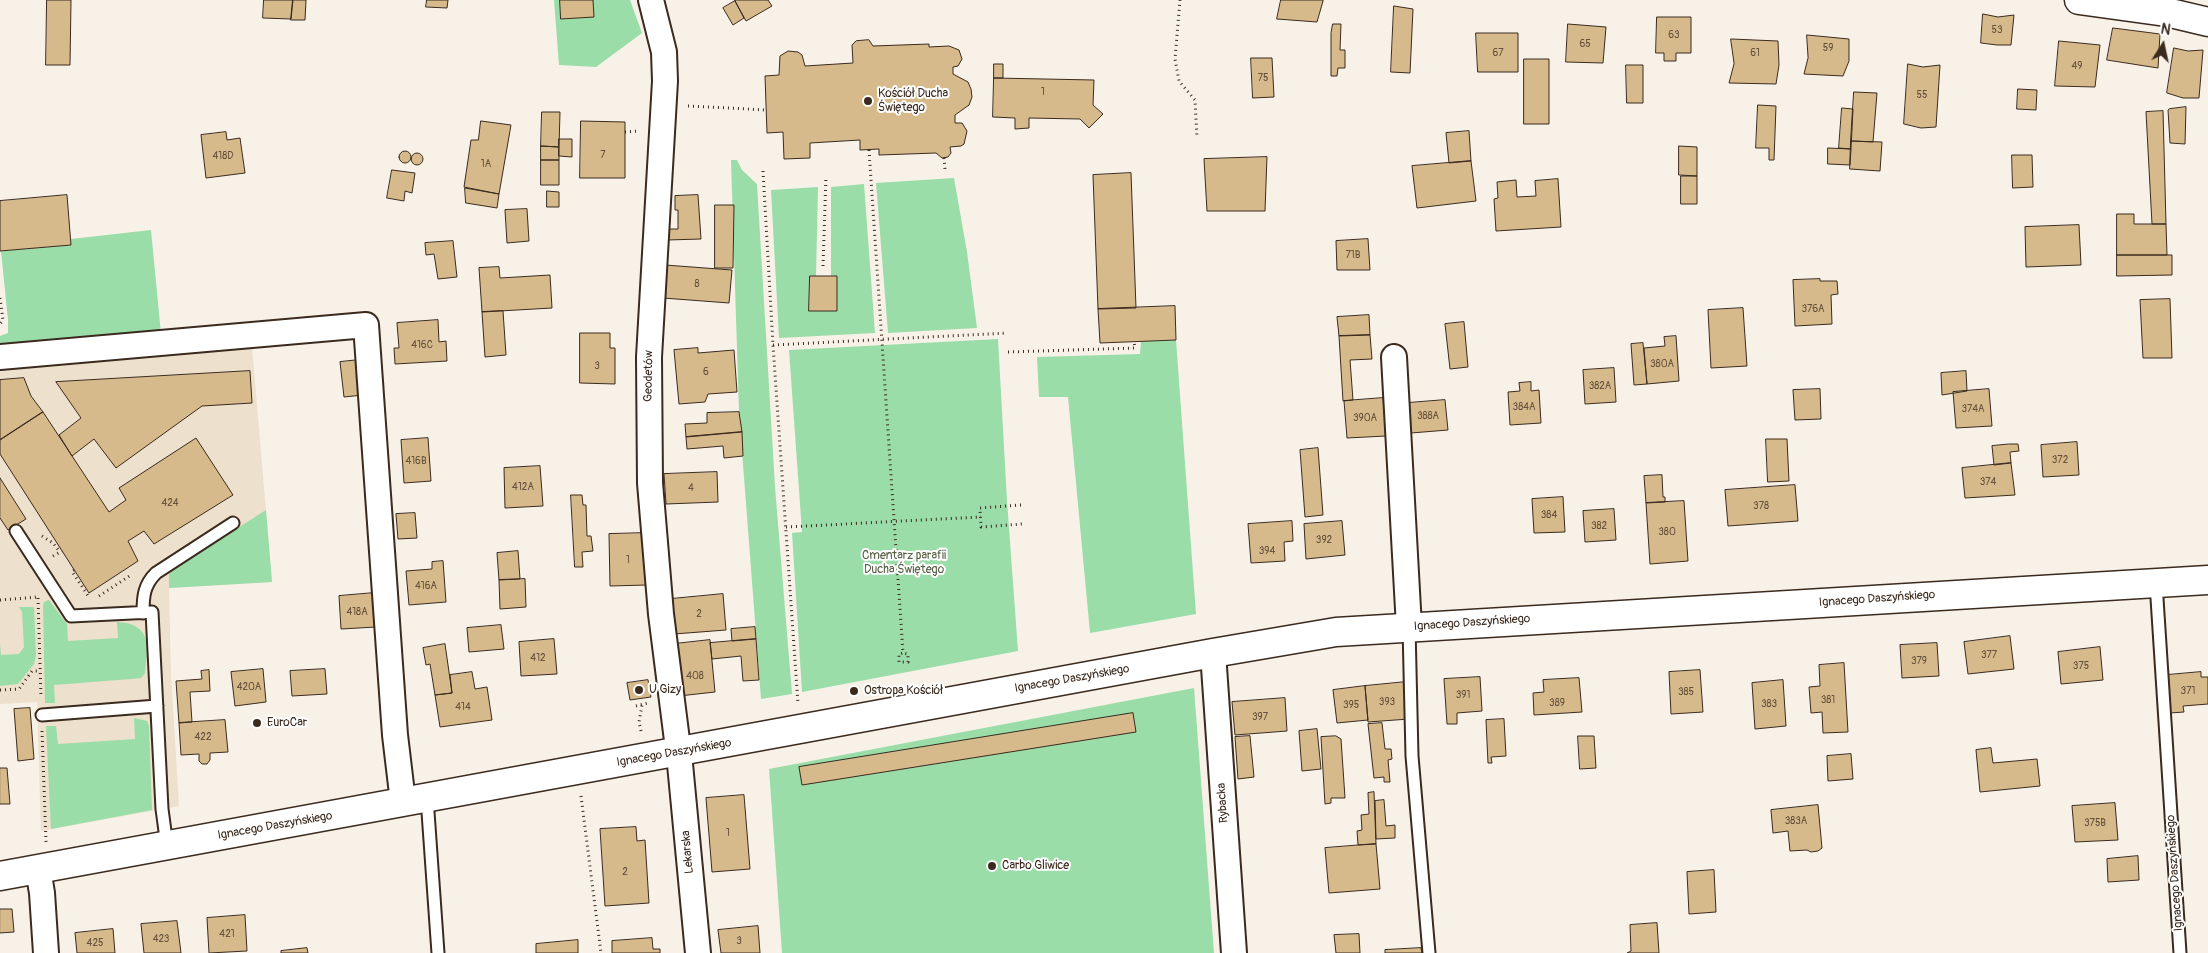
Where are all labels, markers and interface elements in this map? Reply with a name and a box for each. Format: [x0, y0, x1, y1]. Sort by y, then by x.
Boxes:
north arrow [2138, 20, 2188, 70]
text: N [2160, 21, 2172, 39]
house number: 53 [1992, 24, 2002, 36]
house number: 63 [1668, 29, 1680, 41]
house number: 65 [1579, 38, 1591, 50]
house number: 59 [1823, 42, 1833, 54]
house number: 67 [1492, 47, 1504, 59]
house number: 61 [1750, 47, 1760, 59]
house number: 49 [2072, 60, 2082, 72]
house number: 75 [1258, 72, 1268, 84]
house number: 1 [1041, 86, 1045, 98]
place label: Kościół Ducha Świętego [878, 87, 948, 115]
house number: 55 [1917, 89, 1927, 101]
marker: Kościół Ducha Świętego [862, 95, 874, 107]
house number: 7 [600, 149, 606, 161]
house number: 418D [212, 150, 234, 162]
house number: 1A [481, 158, 491, 170]
house number: 71B [1346, 249, 1360, 261]
house number: 8 [694, 278, 700, 290]
house number: 376A [1801, 303, 1825, 315]
house number: 416C [411, 339, 433, 351]
street label: Geodetów [641, 350, 657, 402]
house number: 380A [1650, 358, 1674, 370]
house number: 3 [594, 360, 600, 372]
house number: 6 [703, 366, 709, 378]
house number: 382A [1589, 380, 1611, 392]
house number: 384A [1513, 401, 1535, 413]
house number: 374A [1961, 403, 1985, 415]
house number: 388A [1417, 410, 1439, 422]
house number: 390A [1353, 412, 1377, 424]
house number: 372 [2052, 454, 2068, 466]
house number: 416B [405, 455, 427, 467]
house number: 374 [1980, 476, 1996, 488]
house number: 412A [512, 481, 534, 493]
house number: 4 [688, 482, 694, 494]
house number: 424 [161, 497, 179, 509]
house number: 378 [1753, 500, 1769, 512]
house number: 384 [1541, 509, 1557, 521]
house number: 382 [1591, 520, 1607, 532]
house number: 380 [1658, 526, 1676, 538]
house number: 392 [1316, 534, 1332, 546]
house number: 394 [1259, 545, 1275, 557]
park label: Cmentarz parafii Ducha Świętego [862, 549, 946, 577]
house number: 1 [626, 554, 630, 566]
house number: 416A [415, 580, 437, 592]
street label: Ignacego Daszyńskiego [1818, 588, 1936, 610]
house number: 418A [346, 606, 368, 618]
house number: 2 [696, 608, 702, 620]
street label: Ignacego Daszyńskiego [1413, 612, 1531, 634]
house number: 377 [1981, 649, 1997, 661]
house number: 412 [530, 652, 546, 664]
house number: 379 [1911, 655, 1927, 667]
house number: 375 [2073, 660, 2089, 672]
street label: Ignacego Daszyńskiego [1013, 662, 1131, 696]
house number: 408 [686, 670, 704, 682]
house number: 420A [237, 681, 261, 693]
place label: U Gizy [649, 683, 681, 697]
marker: U Gizy [633, 684, 645, 696]
place label: Ostropa Kościół [864, 684, 943, 698]
marker: Ostropa Kościół [848, 685, 860, 697]
house number: 371 [2181, 685, 2195, 697]
house number: 385 [1678, 686, 1694, 698]
house number: 391 [1456, 689, 1470, 701]
house number: 381 [1821, 694, 1835, 706]
house number: 393 [1379, 696, 1395, 708]
house number: 389 [1549, 697, 1565, 709]
house number: 383 [1761, 698, 1777, 710]
house number: 395 [1343, 699, 1359, 711]
house number: 414 [455, 701, 471, 713]
house number: 397 [1252, 711, 1268, 723]
place label: EuroCar [267, 716, 307, 730]
marker: EuroCar [251, 717, 263, 729]
house number: 422 [195, 731, 211, 743]
street label: Ignacego Daszyńskiego [615, 736, 733, 770]
street label: Rybacka [1214, 782, 1232, 824]
street label: Ignacego Daszyńskiego [216, 809, 334, 843]
street label: Ignacego Daszyńskiego [2164, 814, 2186, 932]
house number: 383A [1785, 815, 1807, 827]
house number: 375B [2084, 817, 2106, 829]
house number: 1 [726, 827, 730, 839]
street label: Lekarska [679, 830, 697, 874]
place label: Carbo Gliwice [1002, 859, 1069, 873]
marker: Carbo Gliwice [986, 860, 998, 872]
house number: 2 [622, 866, 628, 878]
house number: 421 [219, 928, 235, 940]
house number: 423 [153, 933, 169, 945]
house number: 3 [736, 935, 742, 947]
house number: 425 [87, 937, 103, 949]

